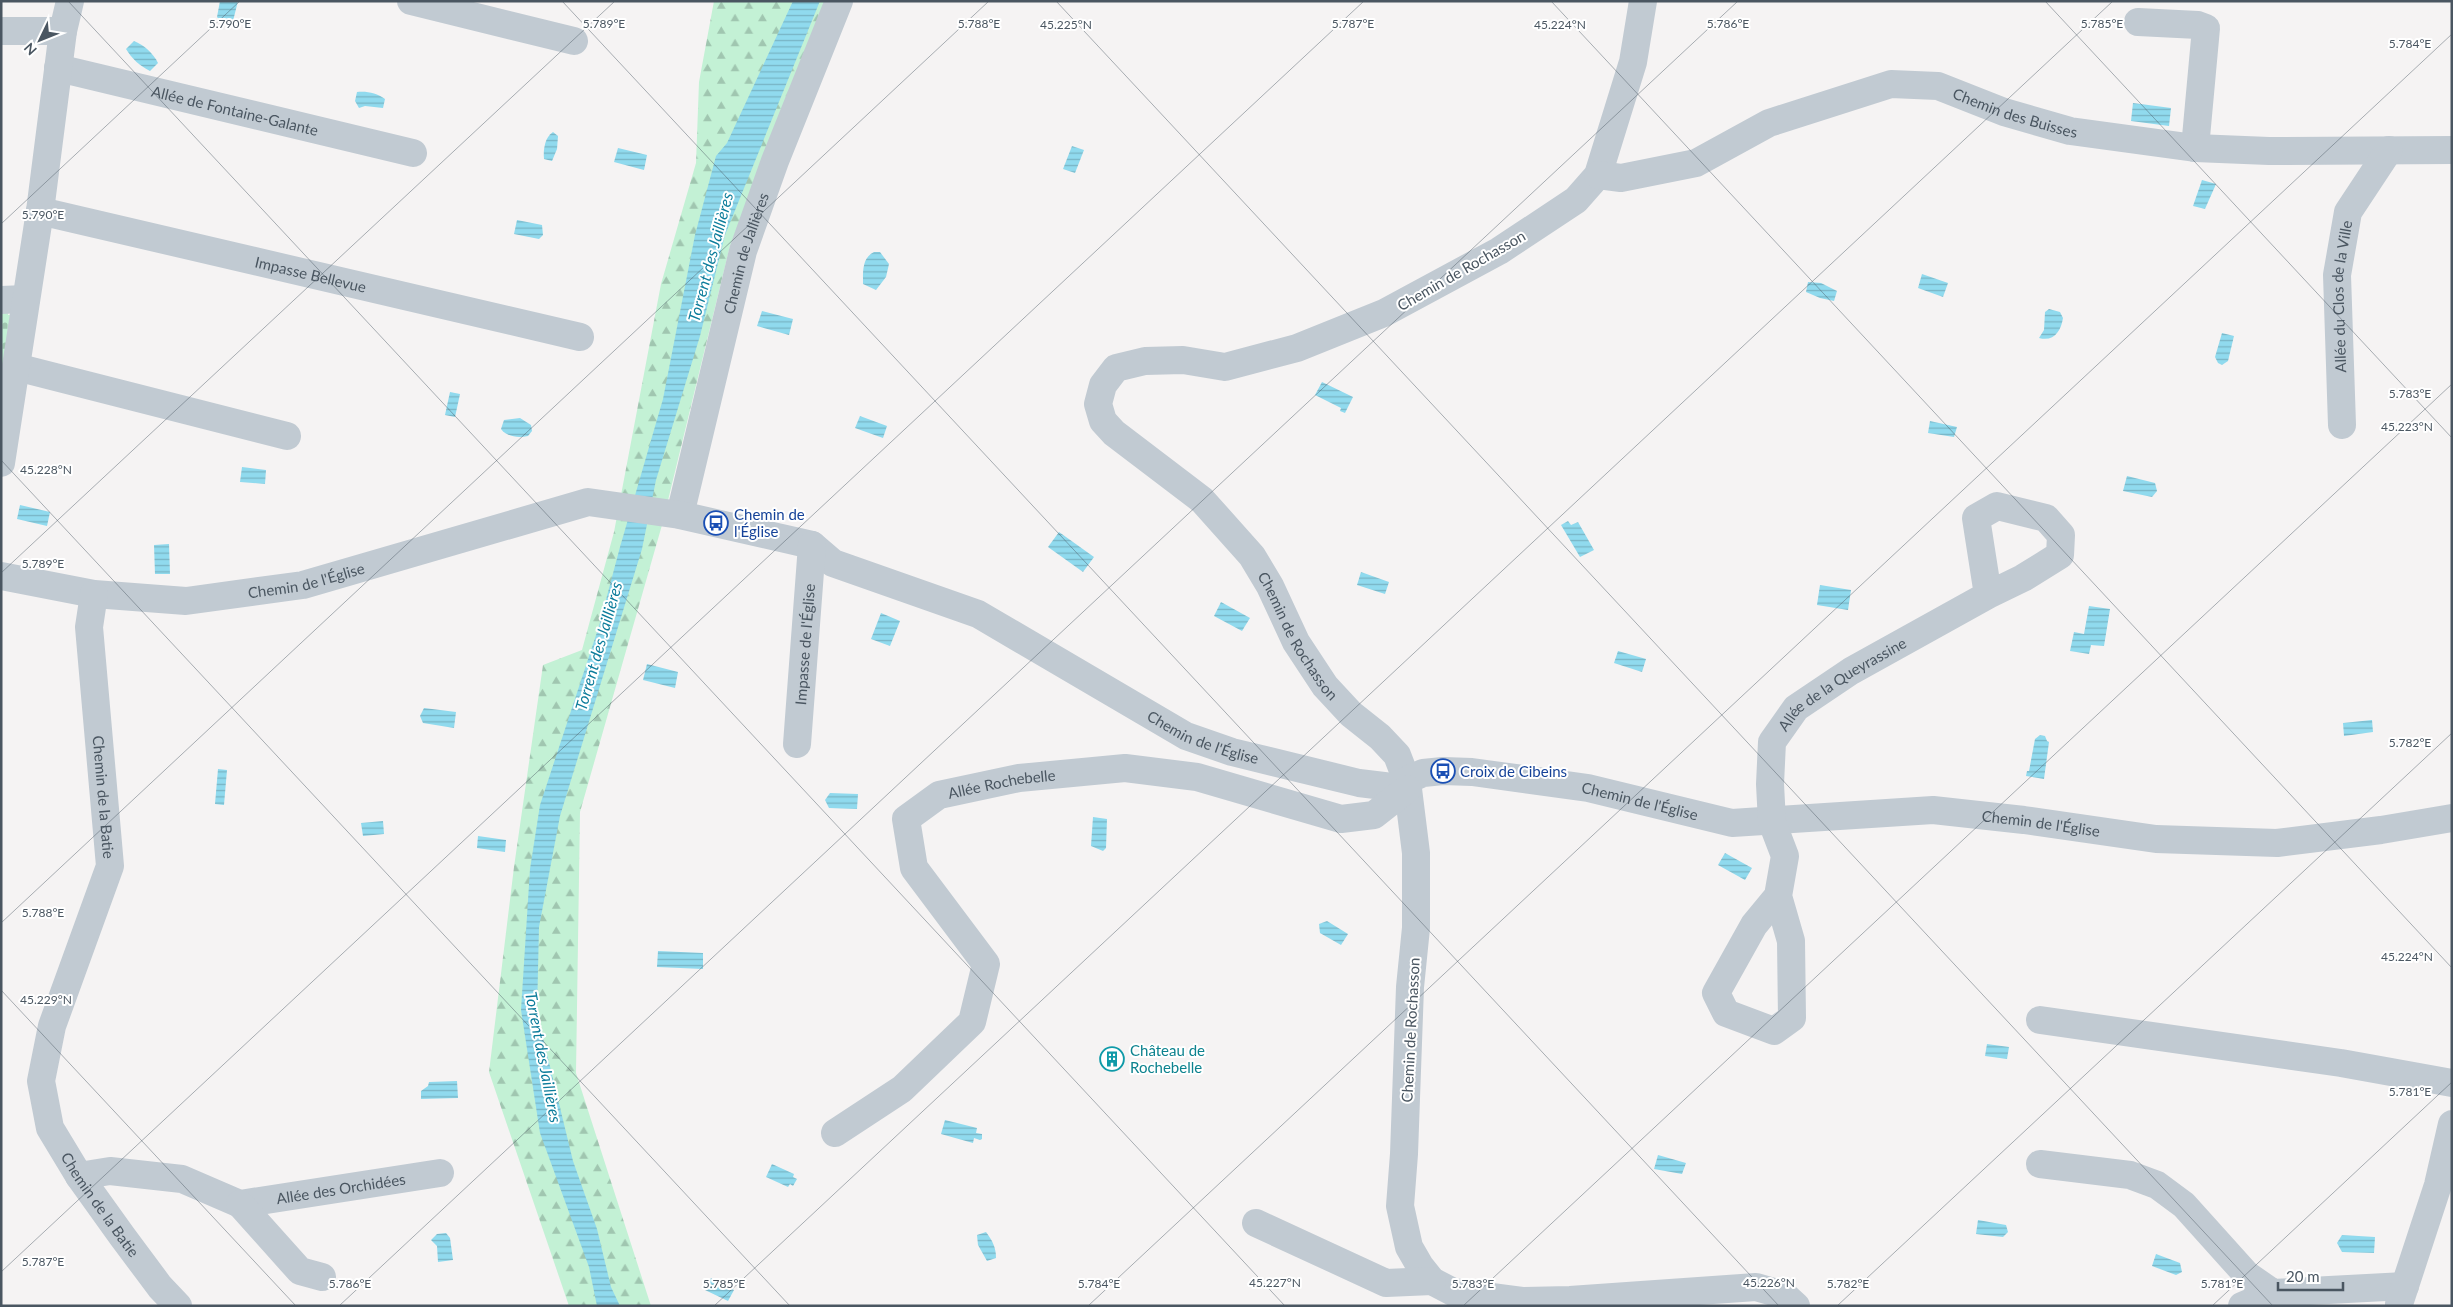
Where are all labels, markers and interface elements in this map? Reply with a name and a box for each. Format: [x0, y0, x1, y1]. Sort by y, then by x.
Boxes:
north arrow [15, 15, 65, 65]
text: 5.790°E [209, 16, 251, 31]
text: 5.789°E [583, 16, 625, 31]
text: 5.788°E [958, 16, 1000, 31]
text: 5.787°E [1332, 16, 1374, 31]
text: 5.786°E [1707, 16, 1749, 31]
text: 5.785°E [2081, 16, 2123, 31]
text: 45.225°N [1040, 17, 1092, 32]
text: 45.224°N [1534, 17, 1586, 32]
text: 5.784°E [2389, 36, 2431, 51]
text: N [20, 39, 40, 59]
street label: Allée de Fontaine-Galante [150, 82, 320, 139]
street label: Chemin des Buisses [1950, 84, 2079, 141]
water label: Torrent des Jaillières [684, 190, 737, 324]
street label: Chemin de Jallières [719, 190, 772, 316]
text: 5.790°E [22, 207, 64, 222]
street label: Allée du Clos de la Ville [2328, 219, 2355, 373]
street label: Chemin de Rochasson [1394, 226, 1528, 314]
street label: Impasse Bellevue [253, 253, 368, 296]
text: 5.783°E [2389, 386, 2431, 401]
text: 45.223°N [2381, 419, 2433, 434]
text: 45.228°N [20, 462, 72, 477]
place label: Chemin de l'Église [734, 505, 805, 540]
bus stop icon: Chemin de l'Église [703, 510, 729, 536]
text: 5.789°E [22, 556, 64, 571]
street label: Chemin de l'Église [247, 559, 367, 601]
street label: Chemin de Rochasson [1254, 568, 1342, 703]
water label: Torrent des Jaillières [571, 579, 626, 713]
street label: Impasse de l'Église [791, 583, 818, 706]
street label: Allée de la Queyrassine [1774, 633, 1909, 734]
street label: Chemin de l'Église [1144, 706, 1261, 767]
street label: Chemin de la Batie [90, 735, 118, 859]
text: 5.782°E [2389, 735, 2431, 750]
bus stop icon: Croix de Cibeins [1430, 758, 1456, 784]
place label: Croix de Cibeins [1460, 762, 1567, 780]
street label: Allée Rochebelle [946, 766, 1056, 802]
street label: Chemin de l'Église [1581, 778, 1700, 823]
street label: Chemin de l'Église [1981, 806, 2101, 840]
text: 5.788°E [22, 905, 64, 920]
text: 45.224°N [2381, 949, 2433, 964]
street label: Chemin de Rochasson [1397, 957, 1423, 1103]
water label: Torrent des Jaillières [522, 990, 566, 1125]
text: 45.229°N [20, 992, 72, 1007]
place label: Château de Rochebelle [1130, 1041, 1205, 1076]
building icon: Château de Rochebelle [1099, 1046, 1125, 1072]
text: 5.781°E [2389, 1084, 2431, 1099]
street label: Chemin de la Batie [58, 1149, 143, 1260]
street label: Allée des Orchidées [275, 1169, 407, 1207]
text: 5.787°E [22, 1254, 64, 1269]
scale bar [2278, 1260, 2343, 1292]
text: 20 m [2286, 1267, 2320, 1285]
text: 45.227°N [1249, 1275, 1301, 1290]
text: 45.226°N [1743, 1275, 1795, 1290]
text: 5.786°E [329, 1276, 371, 1291]
text: 5.785°E [703, 1276, 745, 1291]
text: 5.784°E [1078, 1276, 1120, 1291]
text: 5.783°E [1452, 1276, 1494, 1291]
text: 5.782°E [1827, 1276, 1869, 1291]
text: 5.781°E [2201, 1276, 2243, 1291]

